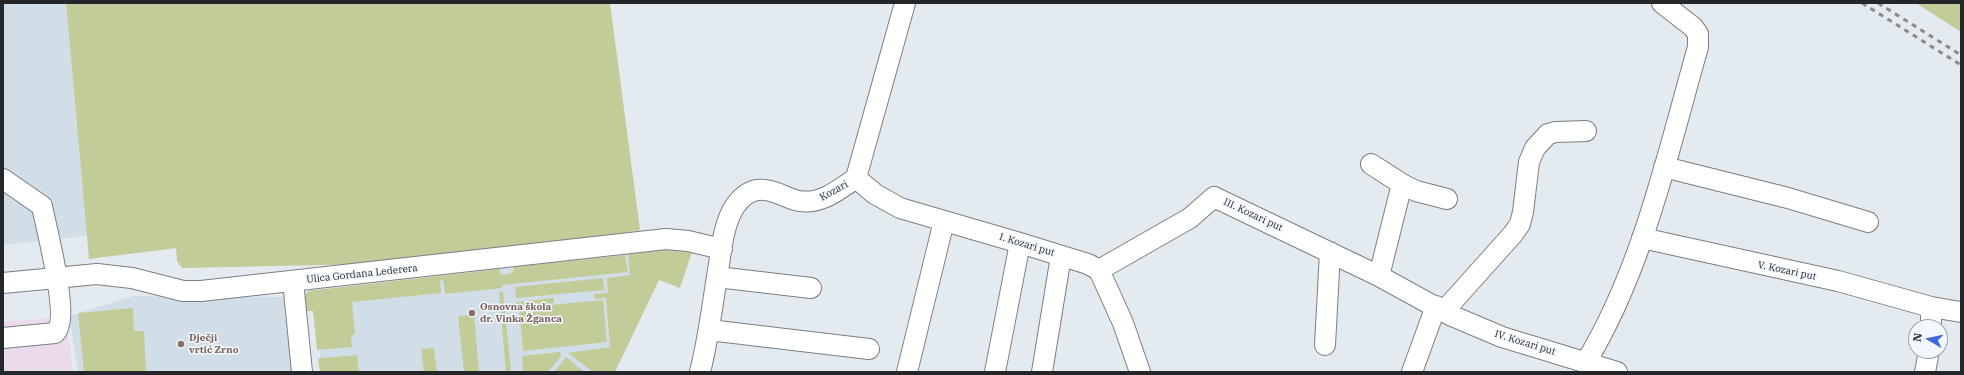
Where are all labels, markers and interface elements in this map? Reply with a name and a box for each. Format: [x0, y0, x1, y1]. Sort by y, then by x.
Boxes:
street label: Kozari [818, 178, 850, 204]
street label: III. Kozari put [1221, 196, 1285, 234]
street label: I. Kozari put [998, 231, 1056, 259]
street label: V. Kozari put [1757, 259, 1817, 283]
street label: Ulica Gordana Lederera [306, 262, 418, 286]
place label: Osnovna škola dr. Vinka Žganca [480, 301, 562, 324]
marker: Osnovna škola dr. Vinka Žganca [467, 308, 477, 318]
north arrow [1908, 319, 1948, 359]
street label: IV. Kozari put [1493, 328, 1557, 358]
place label: Dječji vrtić Zrno [189, 332, 238, 356]
text: N [1910, 332, 1925, 343]
marker: Dječji vrtić Zrno [176, 339, 186, 349]

